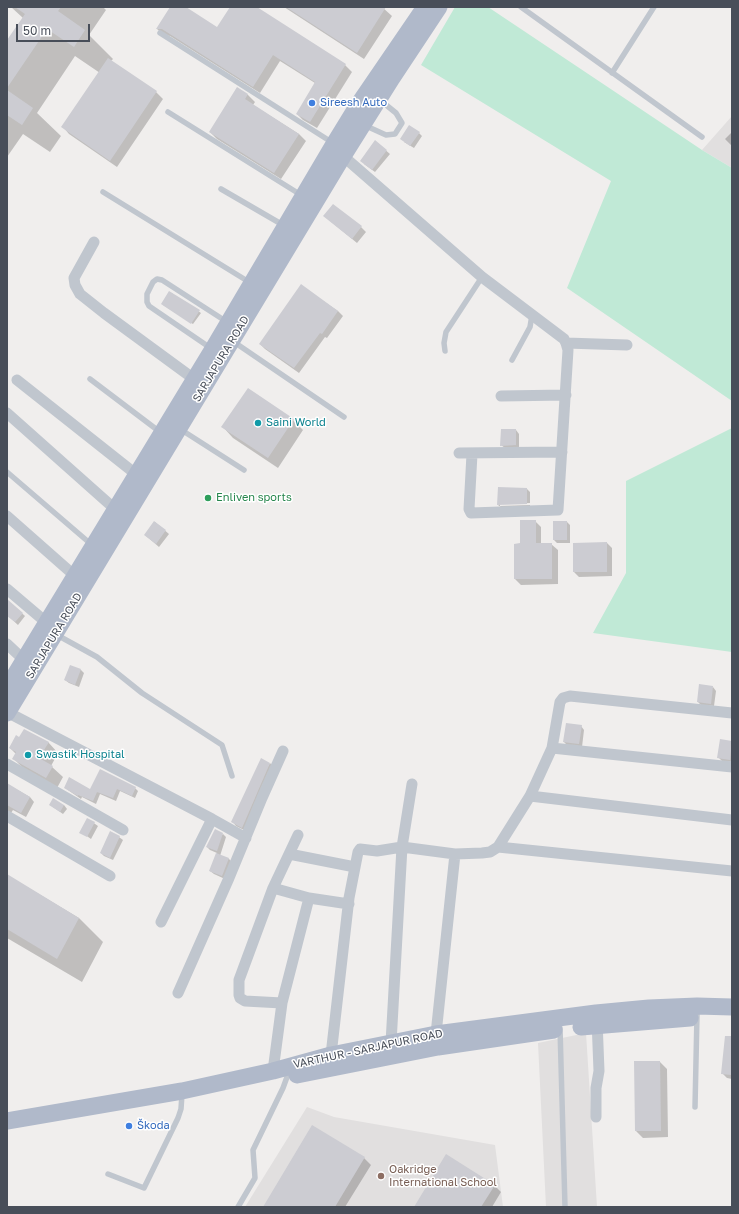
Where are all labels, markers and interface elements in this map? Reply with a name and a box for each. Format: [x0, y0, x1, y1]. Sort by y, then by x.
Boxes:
scale bar [18, 16, 92, 42]
text: 50 m [23, 23, 51, 38]
place label: Sireesh Auto [320, 96, 387, 110]
marker: Sireesh Auto [307, 98, 317, 108]
street label: SARJAPURA ROAD [190, 314, 252, 404]
place label: Saini World [266, 416, 326, 430]
marker: Saini World [253, 418, 263, 428]
place label: Enliven sports [216, 491, 292, 505]
marker: Enliven sports [203, 493, 213, 503]
street label: SARJAPURA ROAD [23, 591, 85, 681]
place label: Swastik Hospital [36, 748, 125, 762]
marker: Swastik Hospital [23, 750, 33, 760]
street label: VARTHUR - SARJAPUR ROAD [292, 1027, 444, 1071]
place label: Škoda [137, 1119, 170, 1133]
marker: Škoda [124, 1121, 134, 1131]
place label: Oakridge International School [389, 1163, 497, 1189]
marker: Oakridge International School [376, 1171, 386, 1181]

